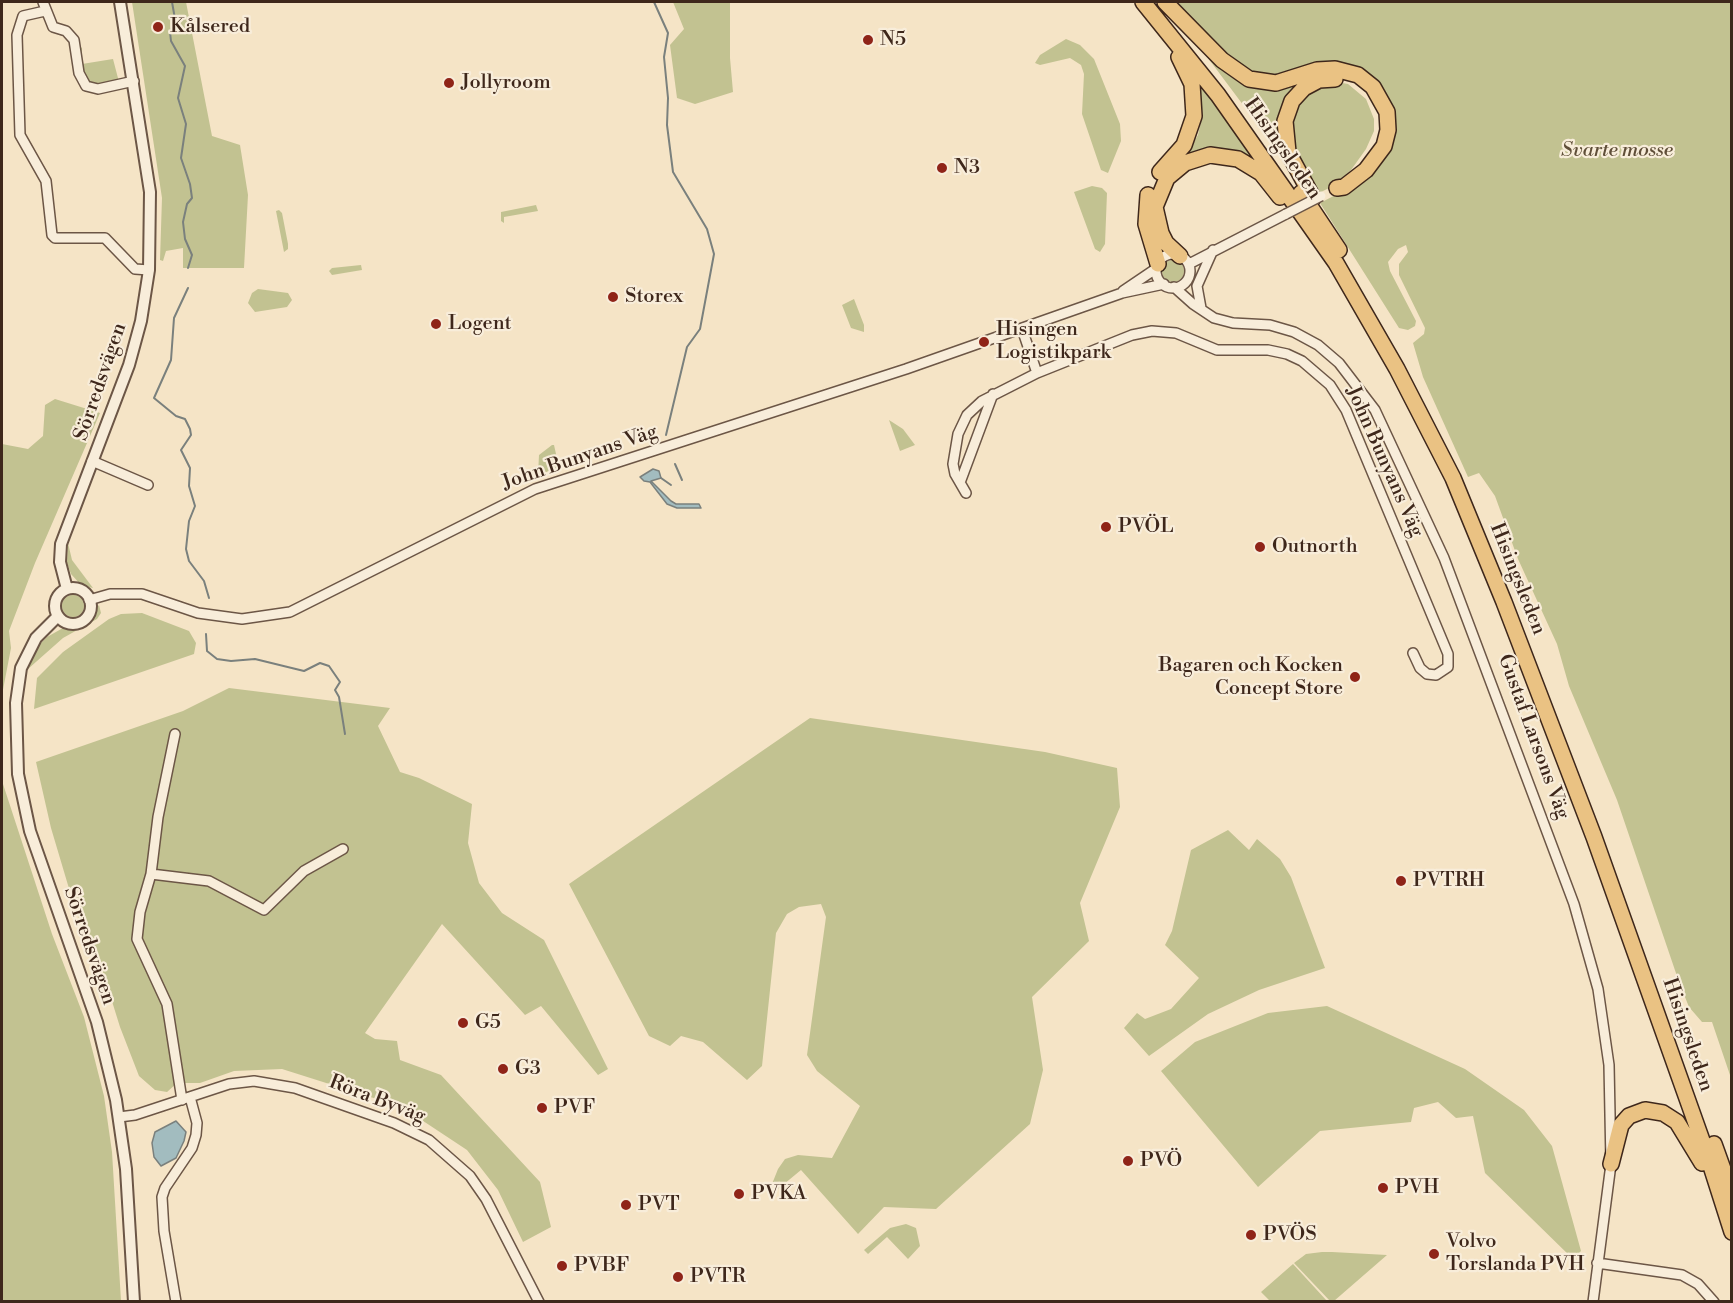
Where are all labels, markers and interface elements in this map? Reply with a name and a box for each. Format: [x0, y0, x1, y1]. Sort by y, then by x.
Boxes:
place label: Kålsered [170, 15, 250, 39]
marker: Kålsered [151, 20, 165, 34]
place label: N5 [880, 28, 906, 52]
marker: N5 [861, 33, 875, 47]
place label: Jollyroom [461, 71, 551, 95]
marker: Jollyroom [442, 76, 456, 90]
street label: Hisingsleden [1238, 94, 1326, 204]
park label: Svarte mosse [1561, 139, 1673, 163]
place label: N3 [954, 156, 980, 180]
marker: N3 [935, 161, 949, 175]
place label: Storex [625, 285, 683, 309]
marker: Storex [606, 290, 620, 304]
place label: Logent [448, 312, 512, 336]
marker: Logent [429, 317, 443, 331]
place label: Hisingen Logistikpark [996, 318, 1111, 365]
street label: Sörredsvägen [70, 320, 132, 444]
marker: Hisingen Logistikpark [977, 335, 991, 349]
street label: John Bunyans Väg [1340, 383, 1428, 541]
street label: John Bunyans Väg [499, 420, 661, 496]
place label: PVÖL [1118, 515, 1173, 539]
marker: PVÖL [1099, 520, 1113, 534]
street label: Hisingsleden [1484, 520, 1550, 638]
place label: Outnorth [1272, 535, 1358, 559]
marker: Outnorth [1253, 540, 1267, 554]
street label: Gustaf Larsons Väg [1492, 651, 1574, 823]
place label: Bagaren och Kocken Concept Store [1158, 654, 1343, 701]
marker: Bagaren och Kocken Concept Store [1348, 670, 1362, 684]
place label: PVTRH [1413, 869, 1484, 893]
marker: PVTRH [1394, 874, 1408, 888]
street label: Sörredsvägen [58, 884, 120, 1008]
street label: Hisingsleden [1656, 975, 1718, 1095]
place label: G5 [475, 1011, 501, 1035]
marker: G5 [456, 1016, 470, 1030]
place label: G3 [515, 1057, 541, 1081]
marker: G3 [496, 1062, 510, 1076]
street label: Röra Byväg [325, 1071, 429, 1129]
place label: PVF [554, 1096, 595, 1120]
marker: PVF [535, 1101, 549, 1115]
place label: PVÖ [1140, 1149, 1182, 1173]
marker: PVÖ [1121, 1154, 1135, 1168]
place label: PVH [1395, 1176, 1439, 1200]
marker: PVH [1376, 1181, 1390, 1195]
place label: PVKA [751, 1182, 806, 1206]
marker: PVKA [732, 1187, 746, 1201]
place label: PVT [638, 1193, 680, 1217]
marker: PVT [619, 1198, 633, 1212]
place label: PVÖS [1263, 1223, 1317, 1247]
marker: PVÖS [1244, 1228, 1258, 1242]
place label: Volvo Torslanda PVH [1446, 1230, 1584, 1277]
marker: Volvo Torslanda PVH [1427, 1247, 1441, 1261]
place label: PVBF [574, 1254, 629, 1278]
marker: PVBF [555, 1259, 569, 1273]
place label: PVTR [690, 1265, 745, 1289]
marker: PVTR [671, 1270, 685, 1284]

